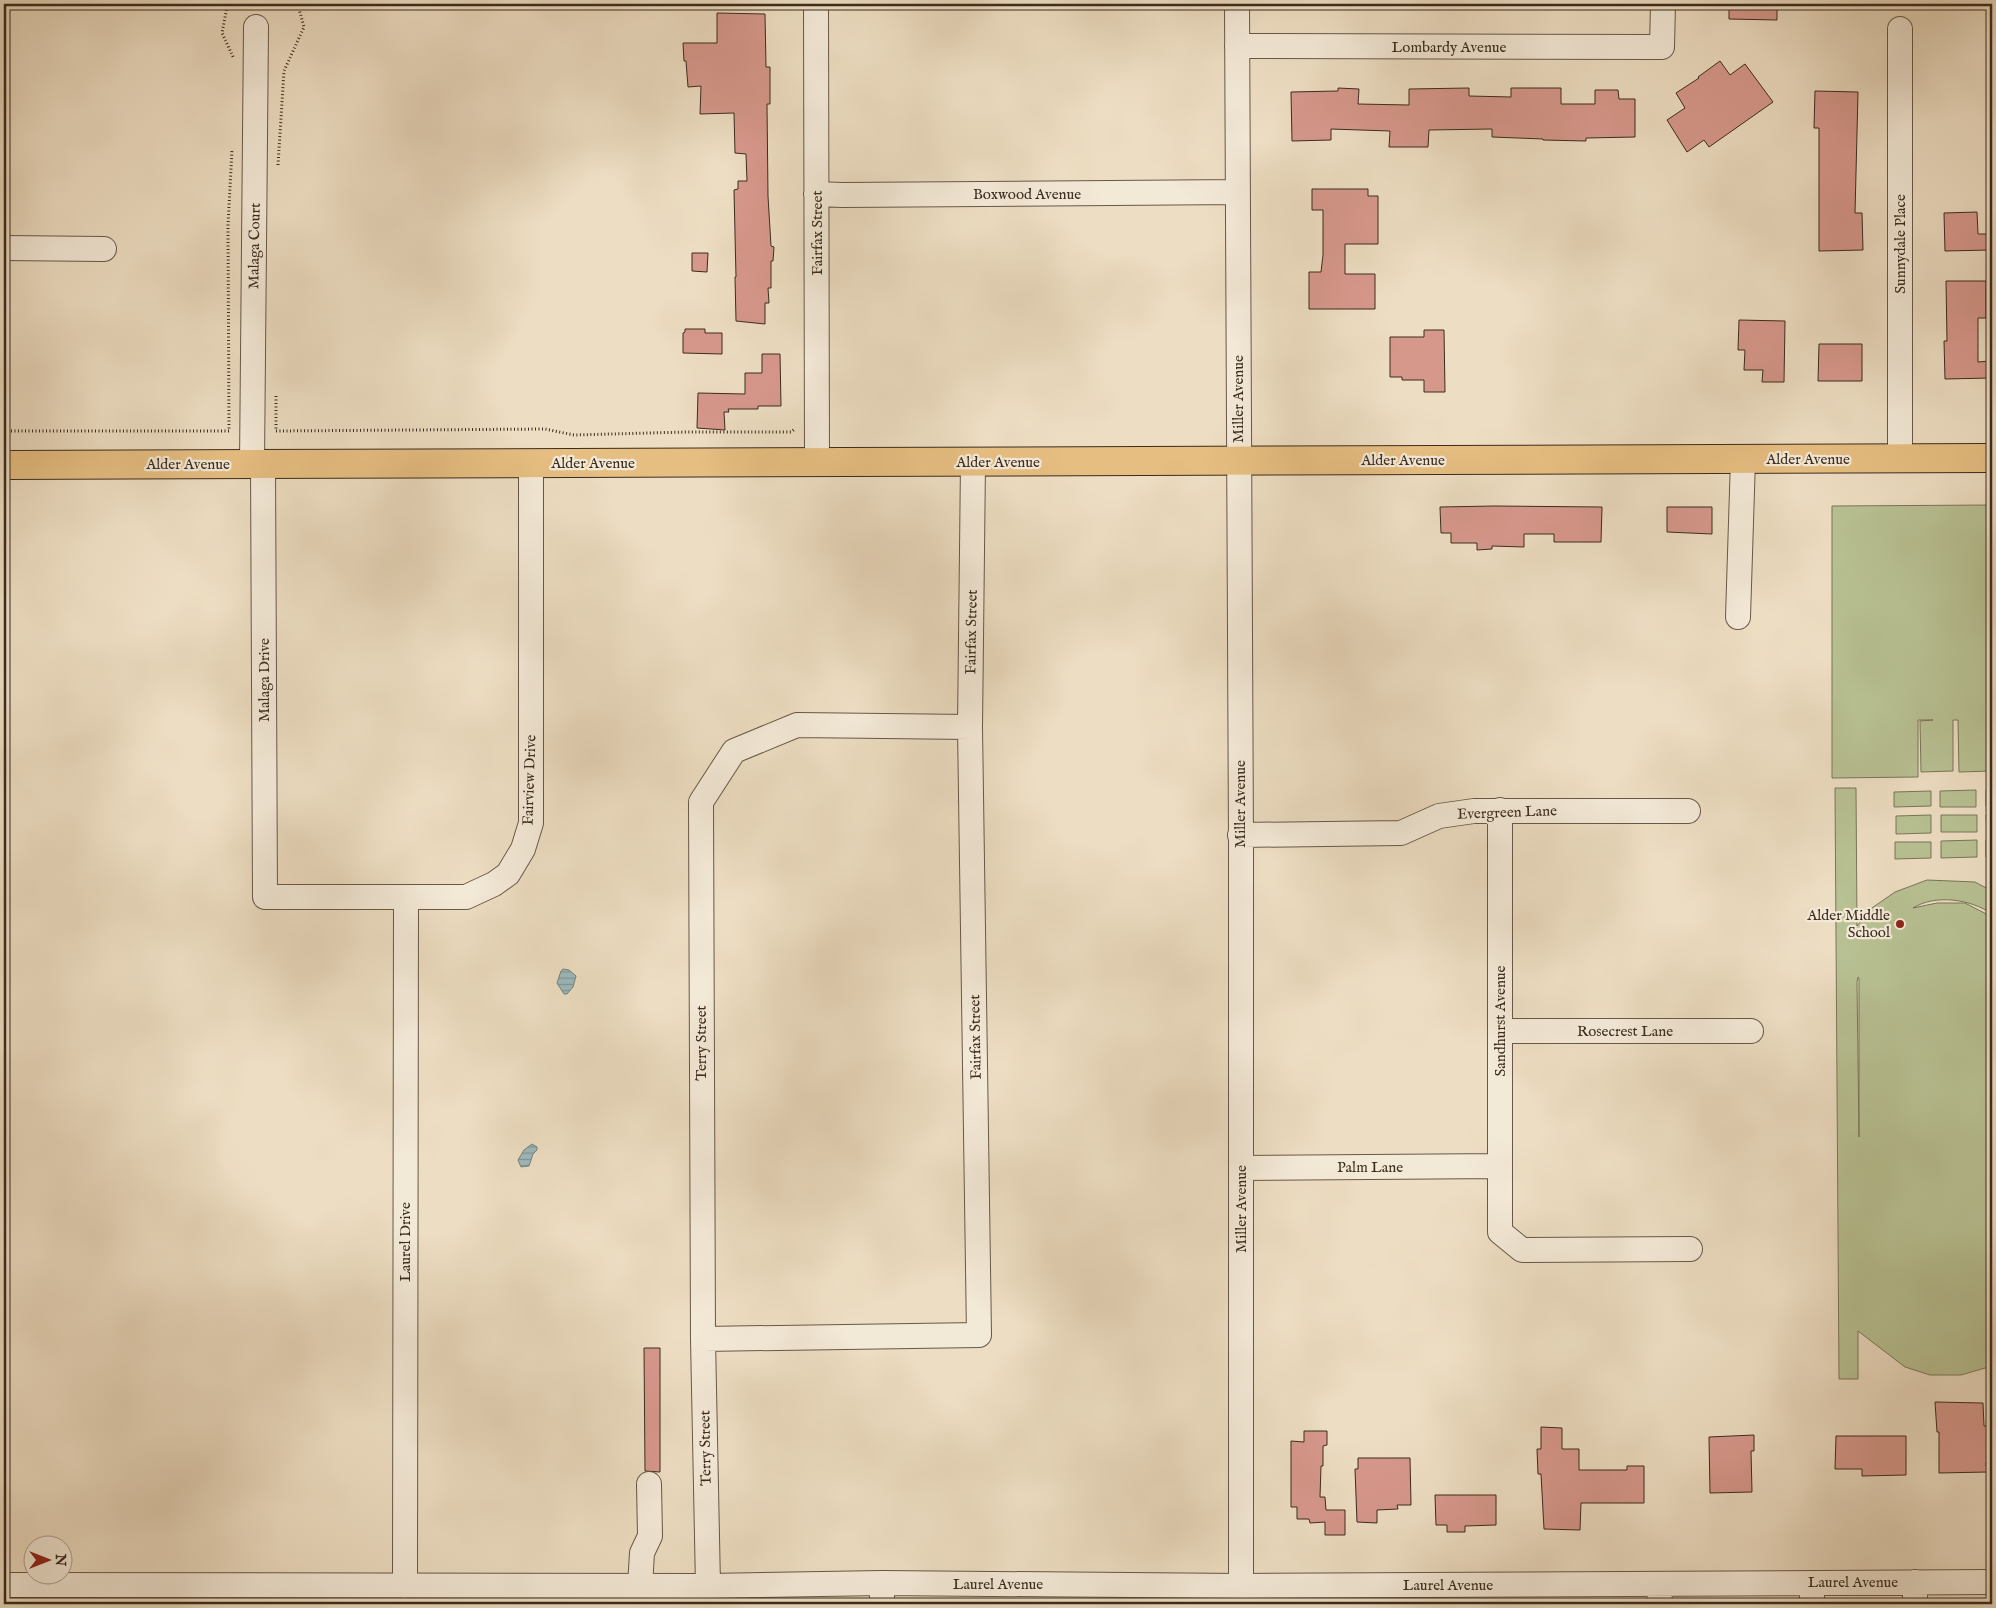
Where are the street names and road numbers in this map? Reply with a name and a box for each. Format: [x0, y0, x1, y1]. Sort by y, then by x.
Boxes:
street label: Lombardy Avenue [1392, 38, 1507, 57]
street label: Boxwood Avenue [973, 185, 1081, 204]
street label: Fairfax Street [808, 190, 827, 276]
street label: Sunnydale Place [1891, 194, 1910, 294]
street label: Malaga Court [244, 203, 265, 289]
street label: Miller Avenue [1229, 355, 1248, 443]
street label: Alder Avenue [1765, 450, 1850, 469]
street label: Alder Avenue [1360, 451, 1445, 470]
street label: Alder Avenue [955, 453, 1040, 472]
street label: Alder Avenue [550, 454, 635, 473]
street label: Alder Avenue [145, 455, 230, 474]
street label: Fairfax Street [961, 589, 982, 675]
street label: Malaga Drive [255, 638, 274, 722]
street label: Fairview Drive [518, 734, 541, 826]
street label: Miller Avenue [1231, 760, 1250, 848]
street label: Evergreen Lane [1457, 801, 1557, 824]
street label: Sandhurst Avenue [1491, 965, 1510, 1076]
street label: Fairfax Street [965, 994, 986, 1080]
street label: Terry Street [692, 1005, 711, 1081]
street label: Rosecrest Lane [1577, 1022, 1673, 1041]
street label: Palm Lane [1337, 1158, 1403, 1177]
street label: Miller Avenue [1232, 1165, 1251, 1253]
street label: Laurel Drive [396, 1202, 415, 1282]
street label: Terry Street [695, 1410, 716, 1486]
street label: Laurel Avenue [1808, 1573, 1898, 1592]
street label: Laurel Avenue [953, 1575, 1043, 1594]
street label: Laurel Avenue [1403, 1576, 1493, 1595]

